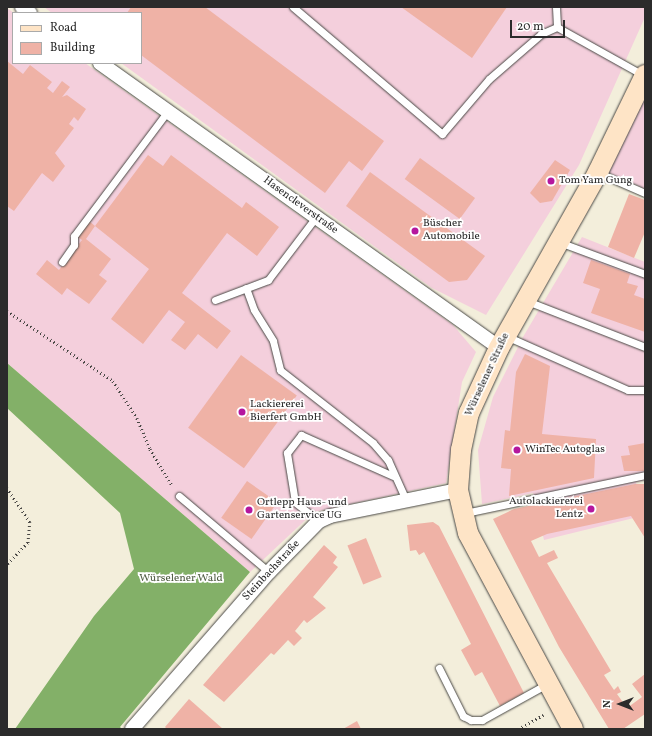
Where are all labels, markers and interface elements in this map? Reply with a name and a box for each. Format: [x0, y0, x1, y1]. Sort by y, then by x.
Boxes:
legend [12, 12, 142, 64]
scale bar [512, 12, 567, 38]
text: 20 m [517, 19, 544, 35]
text: Road [50, 20, 77, 36]
text: Building [50, 40, 95, 56]
street label: Hasencleverstraße [260, 174, 340, 238]
place label: Tom Yam Gung [559, 174, 633, 188]
marker: Tom Yam Gung [546, 176, 556, 186]
place label: Büscher Automobile [423, 218, 480, 244]
marker: Büscher Automobile [410, 226, 420, 236]
street label: Würselener Straße [463, 331, 513, 419]
place label: Lackiererei Bierfert GmbH [250, 399, 322, 425]
marker: Lackiererei Bierfert GmbH [237, 407, 247, 417]
place label: WinTec Autoglas [525, 443, 605, 457]
marker: WinTec Autoglas [512, 445, 522, 455]
place label: Autolackiererei Lentz [509, 496, 583, 522]
place label: Ortlepp Haus- und Gartenservice UG [257, 497, 347, 523]
marker: Autolackiererei Lentz [586, 504, 596, 514]
marker: Ortlepp Haus- und Gartenservice UG [244, 505, 254, 515]
street label: Steinbachstraße [241, 538, 303, 604]
park label: Würselener Wald [139, 572, 223, 586]
north arrow [600, 684, 640, 724]
text: N [600, 700, 615, 708]

